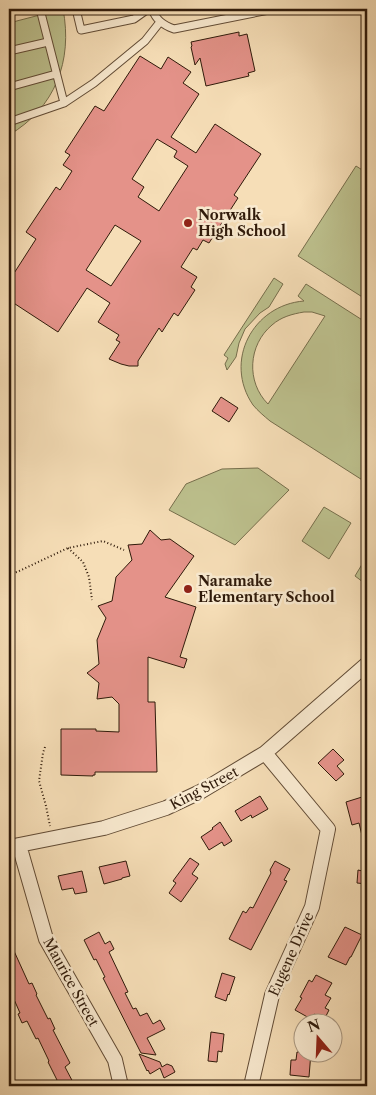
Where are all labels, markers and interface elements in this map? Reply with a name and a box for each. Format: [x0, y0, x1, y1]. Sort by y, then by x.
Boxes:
place label: Norwalk High School [198, 206, 286, 240]
marker: Norwalk High School [182, 217, 194, 229]
place label: Naramake Elementary School [198, 572, 335, 606]
marker: Naramake Elementary School [182, 583, 194, 595]
street label: King Street [167, 762, 241, 813]
street label: Eugene Drive [264, 909, 318, 999]
street label: Maurice Street [39, 934, 103, 1030]
north arrow [294, 1012, 344, 1062]
text: N [305, 1015, 322, 1036]

